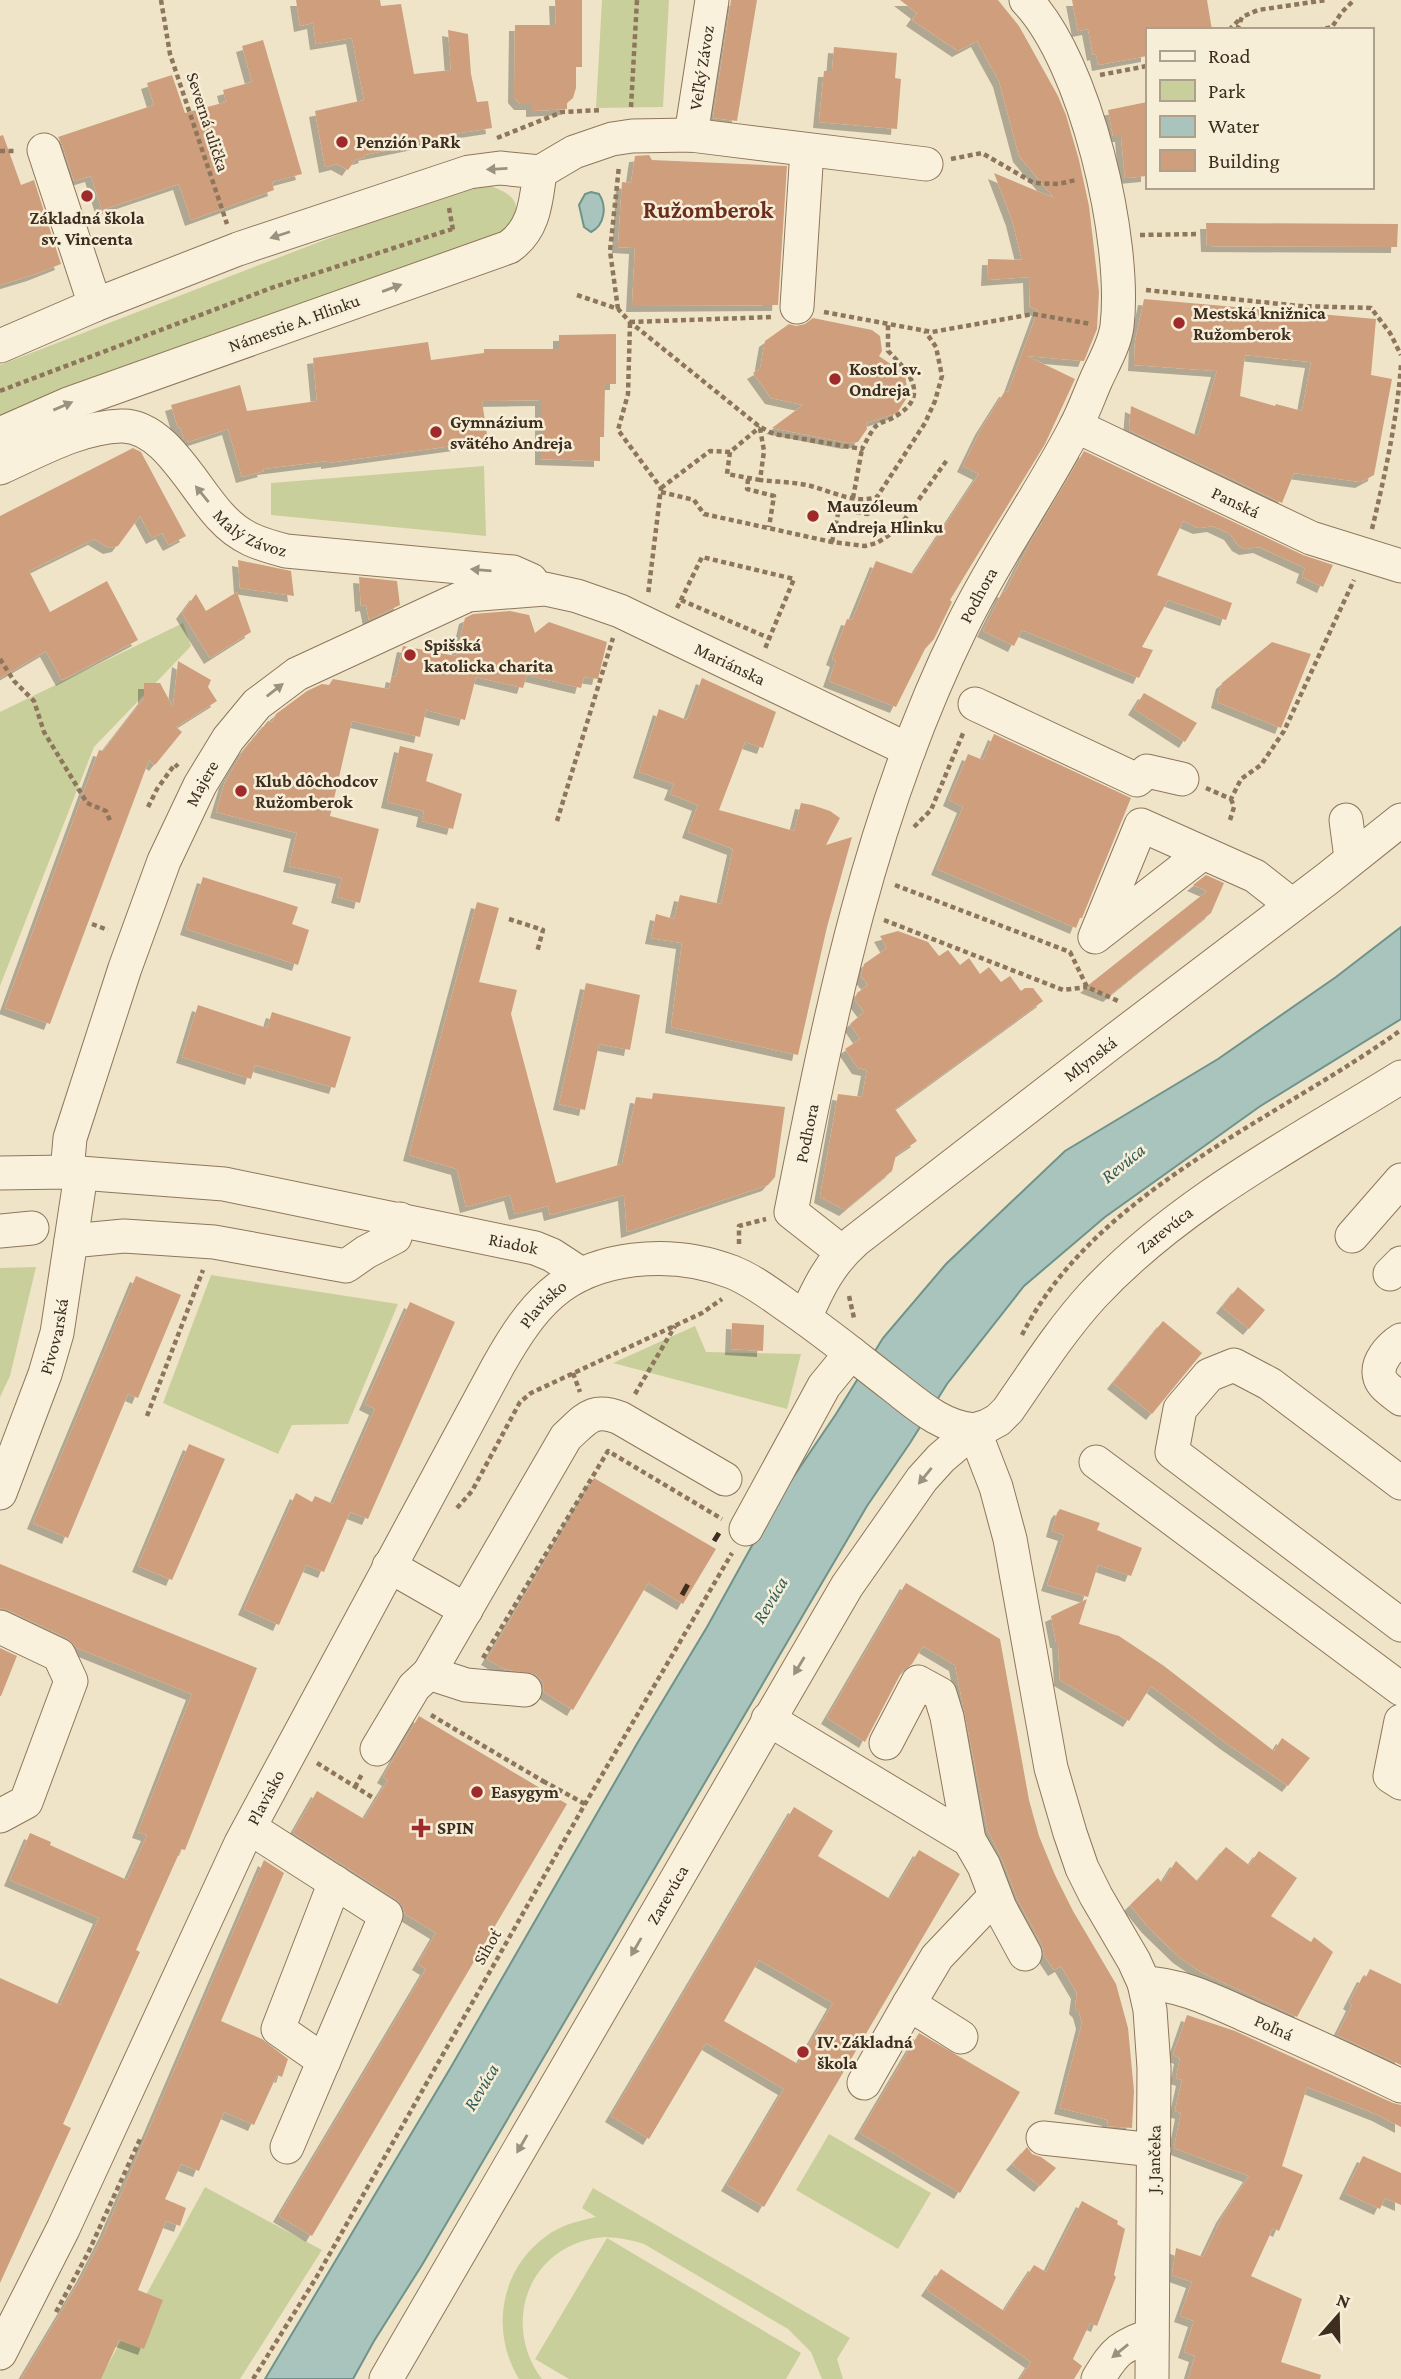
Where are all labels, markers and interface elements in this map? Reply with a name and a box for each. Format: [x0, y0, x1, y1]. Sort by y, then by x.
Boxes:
street label: Veľký Závoz [685, 24, 718, 112]
legend [1146, 28, 1373, 189]
text: Road [1208, 44, 1251, 68]
street label: Severná ulička [183, 70, 233, 174]
text: Park [1208, 79, 1245, 103]
text: Water [1208, 114, 1260, 138]
place label: Penzión PaRk [356, 132, 460, 152]
marker: Penzión PaRk [334, 134, 350, 150]
text: Building [1208, 149, 1280, 173]
one-way arrow [486, 164, 508, 175]
marker: Základná škola sv. Vincenta [79, 188, 95, 204]
district label: Ružomberok [643, 196, 774, 223]
place label: Základná škola sv. Vincenta [30, 208, 145, 249]
one-way arrow [269, 230, 290, 241]
one-way arrow [382, 282, 403, 293]
street label: Námestie A. Hlinku [226, 290, 363, 356]
place label: Mestská knižnica Ružomberok [1193, 303, 1326, 344]
marker: Mestská knižnica Ružomberok [1171, 315, 1187, 331]
place label: Kostol sv. Ondreja [849, 359, 921, 401]
marker: Kostol sv. Ondreja [827, 371, 843, 387]
one-way arrow [52, 401, 73, 412]
place label: Gymnázium svätého Andreja [450, 412, 572, 454]
marker: Gymnázium svätého Andreja [428, 424, 444, 440]
street label: Panská [1209, 482, 1263, 522]
one-way arrow [195, 485, 210, 502]
place label: Mauzóleum Andreja Hlinku [826, 496, 944, 538]
street label: Malý Závoz [209, 505, 289, 561]
marker: Mauzóleum Andreja Hlinku [805, 508, 821, 524]
one-way arrow [470, 564, 492, 575]
street label: Podhora [955, 564, 1001, 626]
place label: Spišská katolicka charita [424, 635, 553, 676]
street label: Mariánska [691, 638, 769, 689]
marker: Spišská katolicka charita [402, 647, 418, 663]
one-way arrow [266, 683, 284, 698]
street label: Majere [181, 757, 223, 810]
place label: Klub dôchodcov Ružomberok [255, 771, 378, 812]
marker: Klub dôchodcov Ružomberok [233, 783, 249, 799]
street label: Mlynská [1060, 1032, 1121, 1086]
street label: Podhora [791, 1102, 823, 1165]
water label: Revúca [1097, 1139, 1149, 1187]
street label: Zarevúca [1133, 1202, 1197, 1258]
street label: Riadok [487, 1229, 540, 1258]
street label: Plavisko [515, 1275, 570, 1332]
street label: Pivovarská [35, 1297, 72, 1377]
one-way arrow [917, 1467, 932, 1485]
water label: Revúca [748, 1573, 792, 1627]
one-way arrow [794, 1656, 806, 1676]
street label: Plavisko [243, 1766, 289, 1828]
place label: Easygym [491, 1782, 560, 1802]
marker: Easygym [469, 1784, 485, 1800]
marker: SPIN [411, 1818, 431, 1838]
place label: SPIN [437, 1818, 474, 1838]
street label: Zarevúca [642, 1862, 693, 1928]
street label: Sihoť [469, 1925, 506, 1968]
one-way arrow [630, 1938, 642, 1957]
street label: Poľná [1251, 2010, 1296, 2045]
place label: IV. Základná škola [817, 2032, 913, 2073]
marker: IV. Základná škola [795, 2044, 811, 2060]
water label: Revúca [459, 2060, 503, 2114]
street label: J. Jančeka [1143, 2125, 1165, 2195]
one-way arrow [516, 2135, 528, 2154]
north arrow [1303, 2281, 1373, 2351]
text: N [1334, 2288, 1353, 2313]
one-way arrow [1111, 2343, 1129, 2358]

